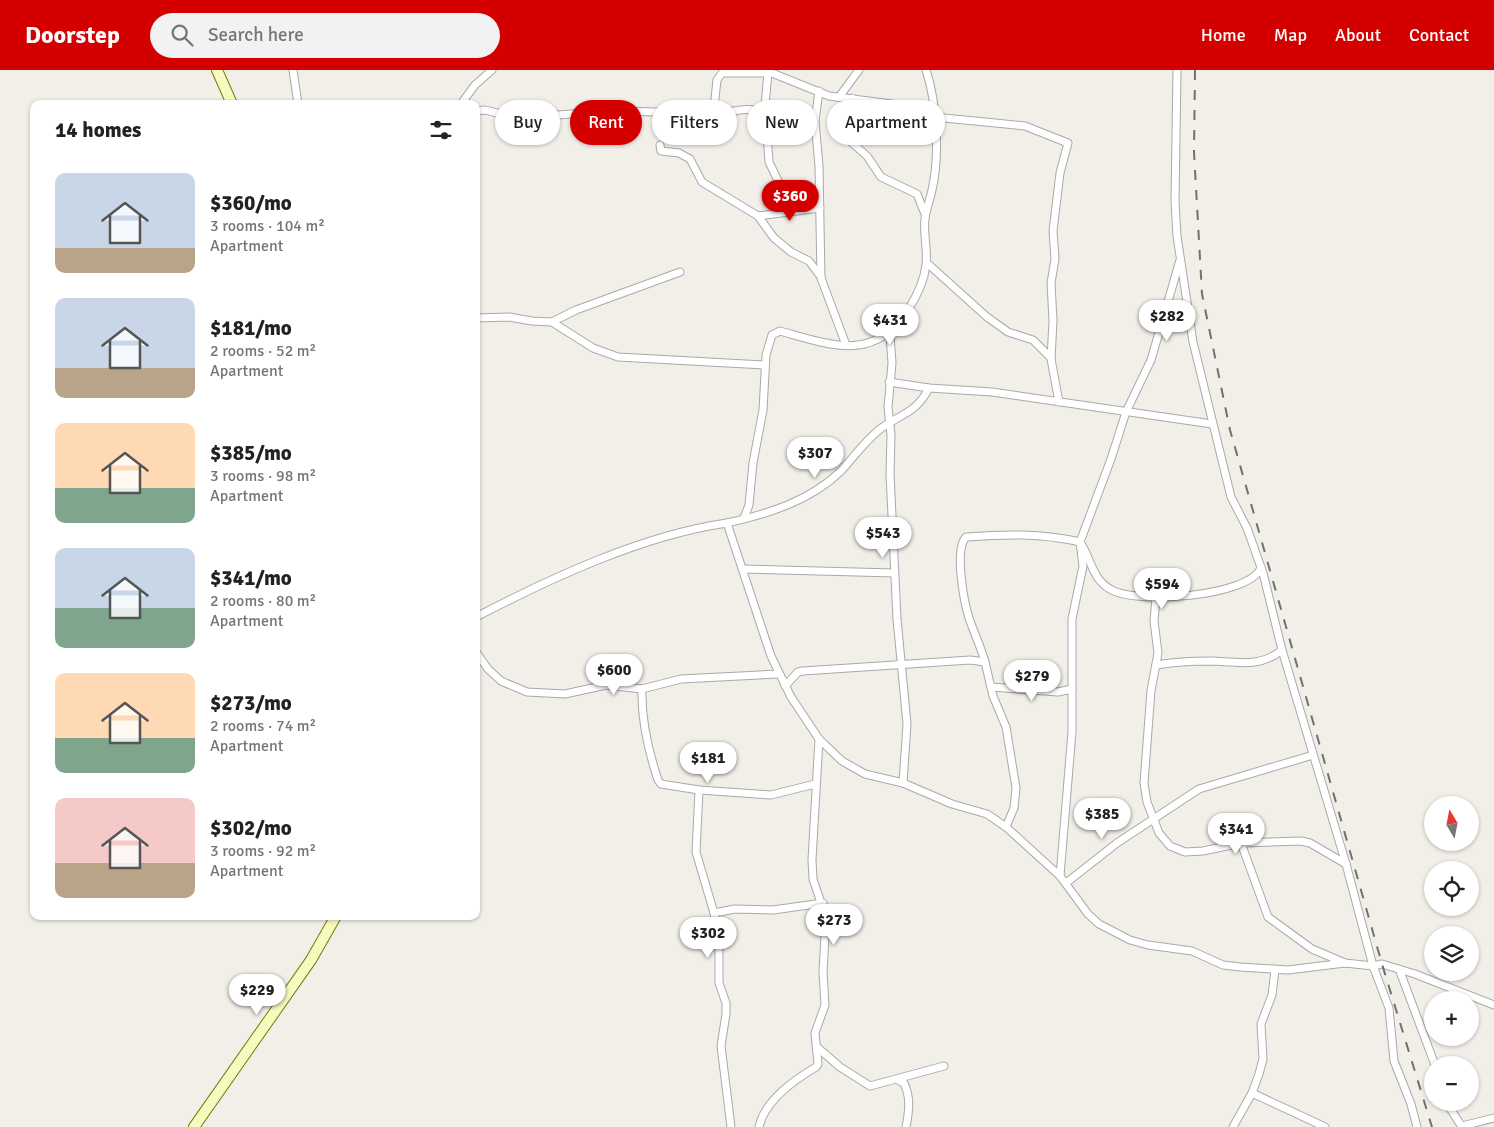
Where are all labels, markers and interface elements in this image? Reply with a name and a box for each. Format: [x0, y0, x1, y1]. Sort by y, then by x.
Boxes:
search box [150, 13, 500, 58]
text: Doorstep [25, 20, 120, 50]
icon: search [168, 21, 196, 49]
text: Search here [208, 23, 304, 47]
text: Home [1201, 24, 1246, 46]
text: Map [1274, 24, 1307, 46]
text: About [1335, 24, 1381, 46]
text: Contact [1409, 24, 1469, 46]
chip: Buy [495, 100, 560, 145]
chip: Rent [570, 100, 642, 145]
chip: Filters [652, 100, 737, 145]
chip: New [747, 100, 817, 145]
chip: Apartment [827, 100, 945, 145]
icon: filters [427, 116, 455, 144]
text: 14 homes [55, 117, 141, 143]
pin: $360 [760, 180, 820, 222]
text: $360 [773, 186, 807, 206]
text: $360/mo [210, 190, 292, 216]
icon: home [95, 193, 155, 253]
text: 3 rooms · 104 m² [210, 216, 325, 236]
text: Apartment [210, 236, 283, 256]
pin: $282 [1137, 300, 1197, 342]
pin: $431 [860, 304, 920, 346]
text: $282 [1150, 306, 1184, 326]
text: $431 [873, 310, 907, 330]
text: $181/mo [210, 315, 292, 341]
icon: home [95, 318, 155, 378]
text: 2 rooms · 52 m² [210, 341, 316, 361]
text: Apartment [210, 361, 283, 381]
pin: $307 [785, 436, 845, 479]
text: $385/mo [210, 440, 292, 466]
icon: home [95, 443, 155, 503]
text: $307 [798, 443, 832, 463]
text: 3 rooms · 98 m² [210, 466, 316, 486]
text: Apartment [210, 486, 283, 506]
pin: $543 [853, 516, 913, 559]
text: $543 [866, 523, 900, 543]
text: $341/mo [210, 565, 292, 591]
icon: home [95, 568, 155, 628]
pin: $594 [1132, 568, 1192, 610]
text: $594 [1145, 574, 1179, 594]
text: 2 rooms · 80 m² [210, 591, 316, 611]
text: Apartment [210, 611, 283, 631]
pin: $600 [584, 654, 644, 696]
text: $600 [597, 660, 631, 680]
pin: $279 [1002, 660, 1062, 702]
text: $279 [1015, 666, 1049, 686]
text: $273/mo [210, 690, 292, 716]
icon: home [95, 693, 155, 753]
text: 2 rooms · 74 m² [210, 716, 316, 736]
text: Apartment [210, 736, 283, 756]
pin: $181 [678, 742, 738, 784]
text: $181 [691, 748, 725, 768]
north arrow [1424, 796, 1479, 851]
map controls [1424, 796, 1479, 1111]
pin: $385 [1072, 798, 1132, 840]
text: $385 [1085, 804, 1119, 824]
pin: $341 [1206, 812, 1266, 855]
text: $302/mo [210, 815, 292, 841]
icon: home [95, 818, 155, 878]
text: $341 [1219, 819, 1253, 839]
text: 3 rooms · 92 m² [210, 841, 316, 861]
text: Apartment [210, 861, 283, 881]
button: locate [1424, 861, 1479, 916]
pin: $273 [804, 904, 864, 946]
text: $273 [817, 910, 851, 930]
pin: $302 [678, 916, 738, 959]
text: $302 [691, 923, 725, 943]
button: layers [1424, 926, 1479, 981]
pin: $229 [227, 974, 287, 1016]
text: $229 [240, 980, 274, 1000]
button: + [1424, 991, 1479, 1046]
button: − [1424, 1056, 1479, 1111]

